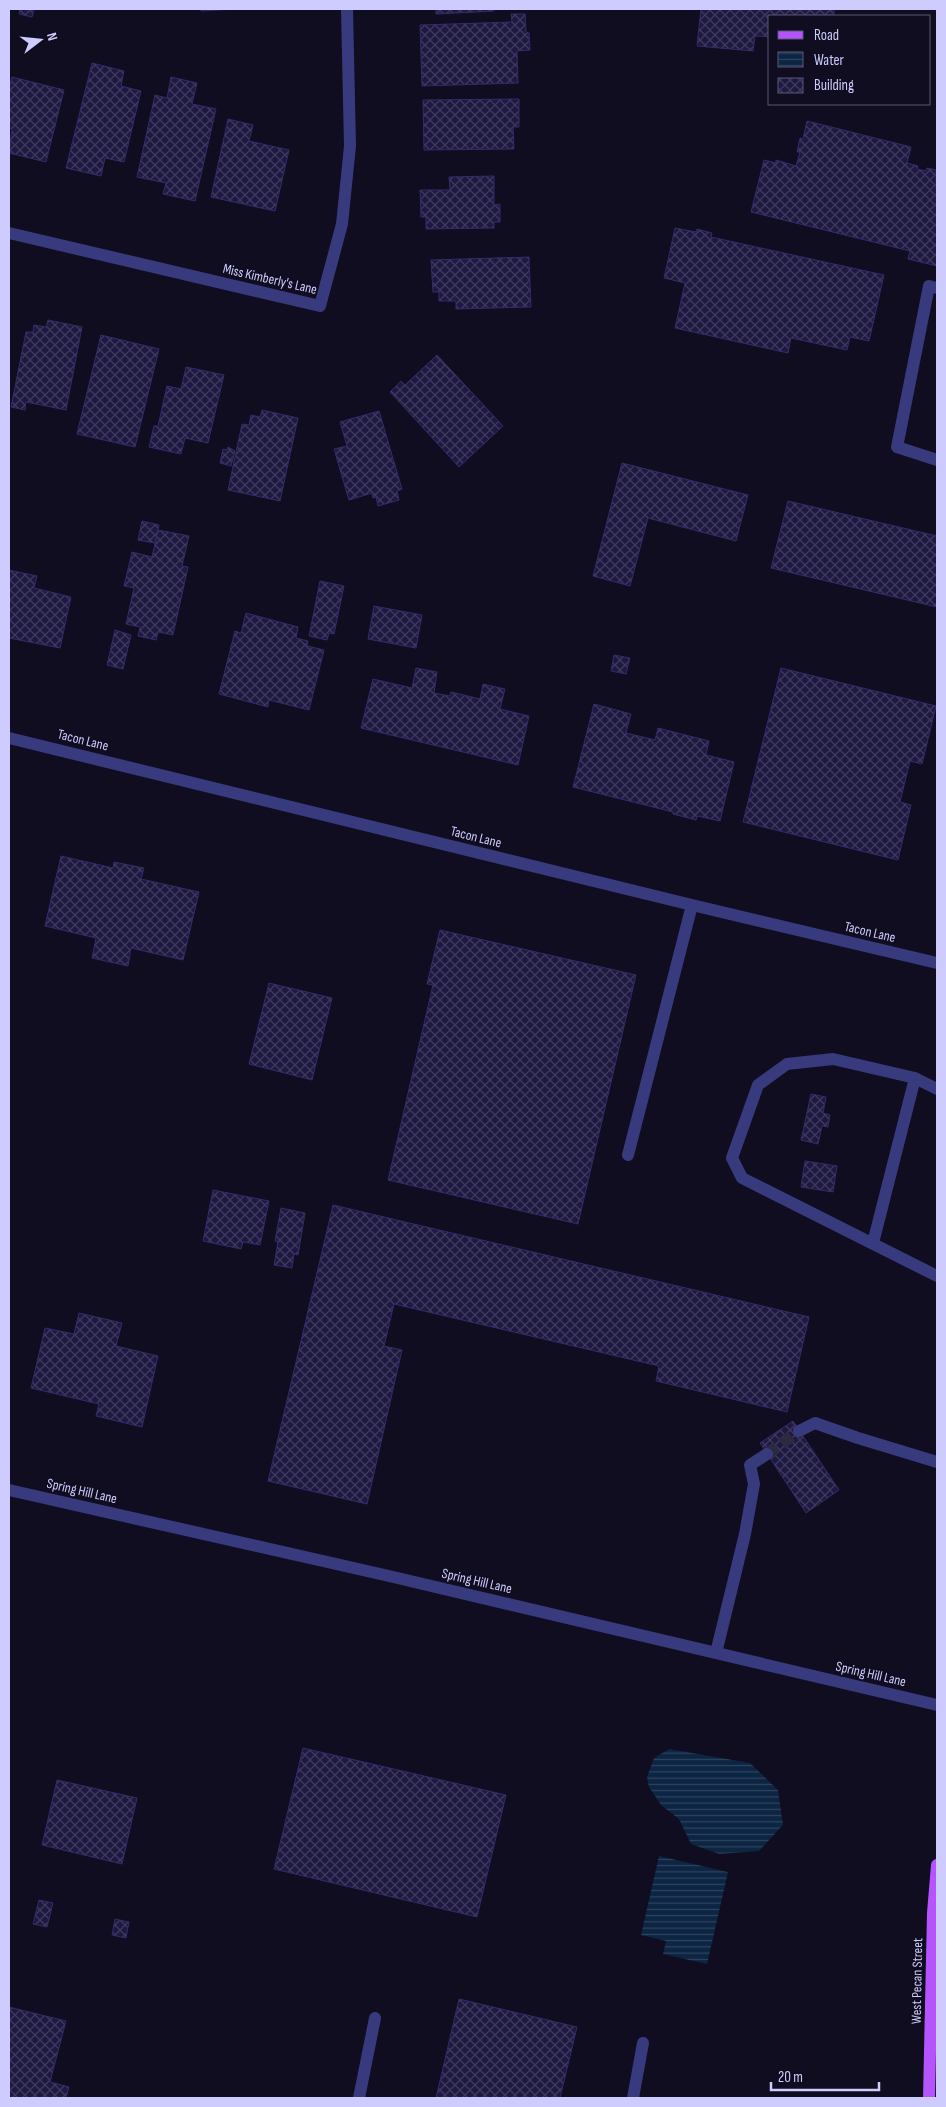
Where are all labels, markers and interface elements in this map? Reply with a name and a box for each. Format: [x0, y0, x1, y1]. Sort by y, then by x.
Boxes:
north arrow [15, 15, 65, 65]
legend [768, 15, 931, 105]
text: Road [814, 26, 839, 45]
text: N [43, 31, 61, 42]
text: Water [814, 51, 845, 70]
text: Building [814, 76, 854, 95]
street label: Miss Kimberly's Lane [221, 260, 319, 298]
street label: Tacon Lane [56, 725, 110, 755]
street label: Tacon Lane [449, 822, 503, 852]
street label: Tacon Lane [843, 918, 897, 946]
street label: Spring Hill Lane [45, 1475, 119, 1507]
street label: Spring Hill Lane [440, 1565, 514, 1597]
street label: Spring Hill Lane [834, 1658, 908, 1690]
street label: West Pecan Street [908, 1938, 926, 2024]
scale bar [771, 2060, 878, 2092]
text: 20 m [778, 2068, 803, 2087]

